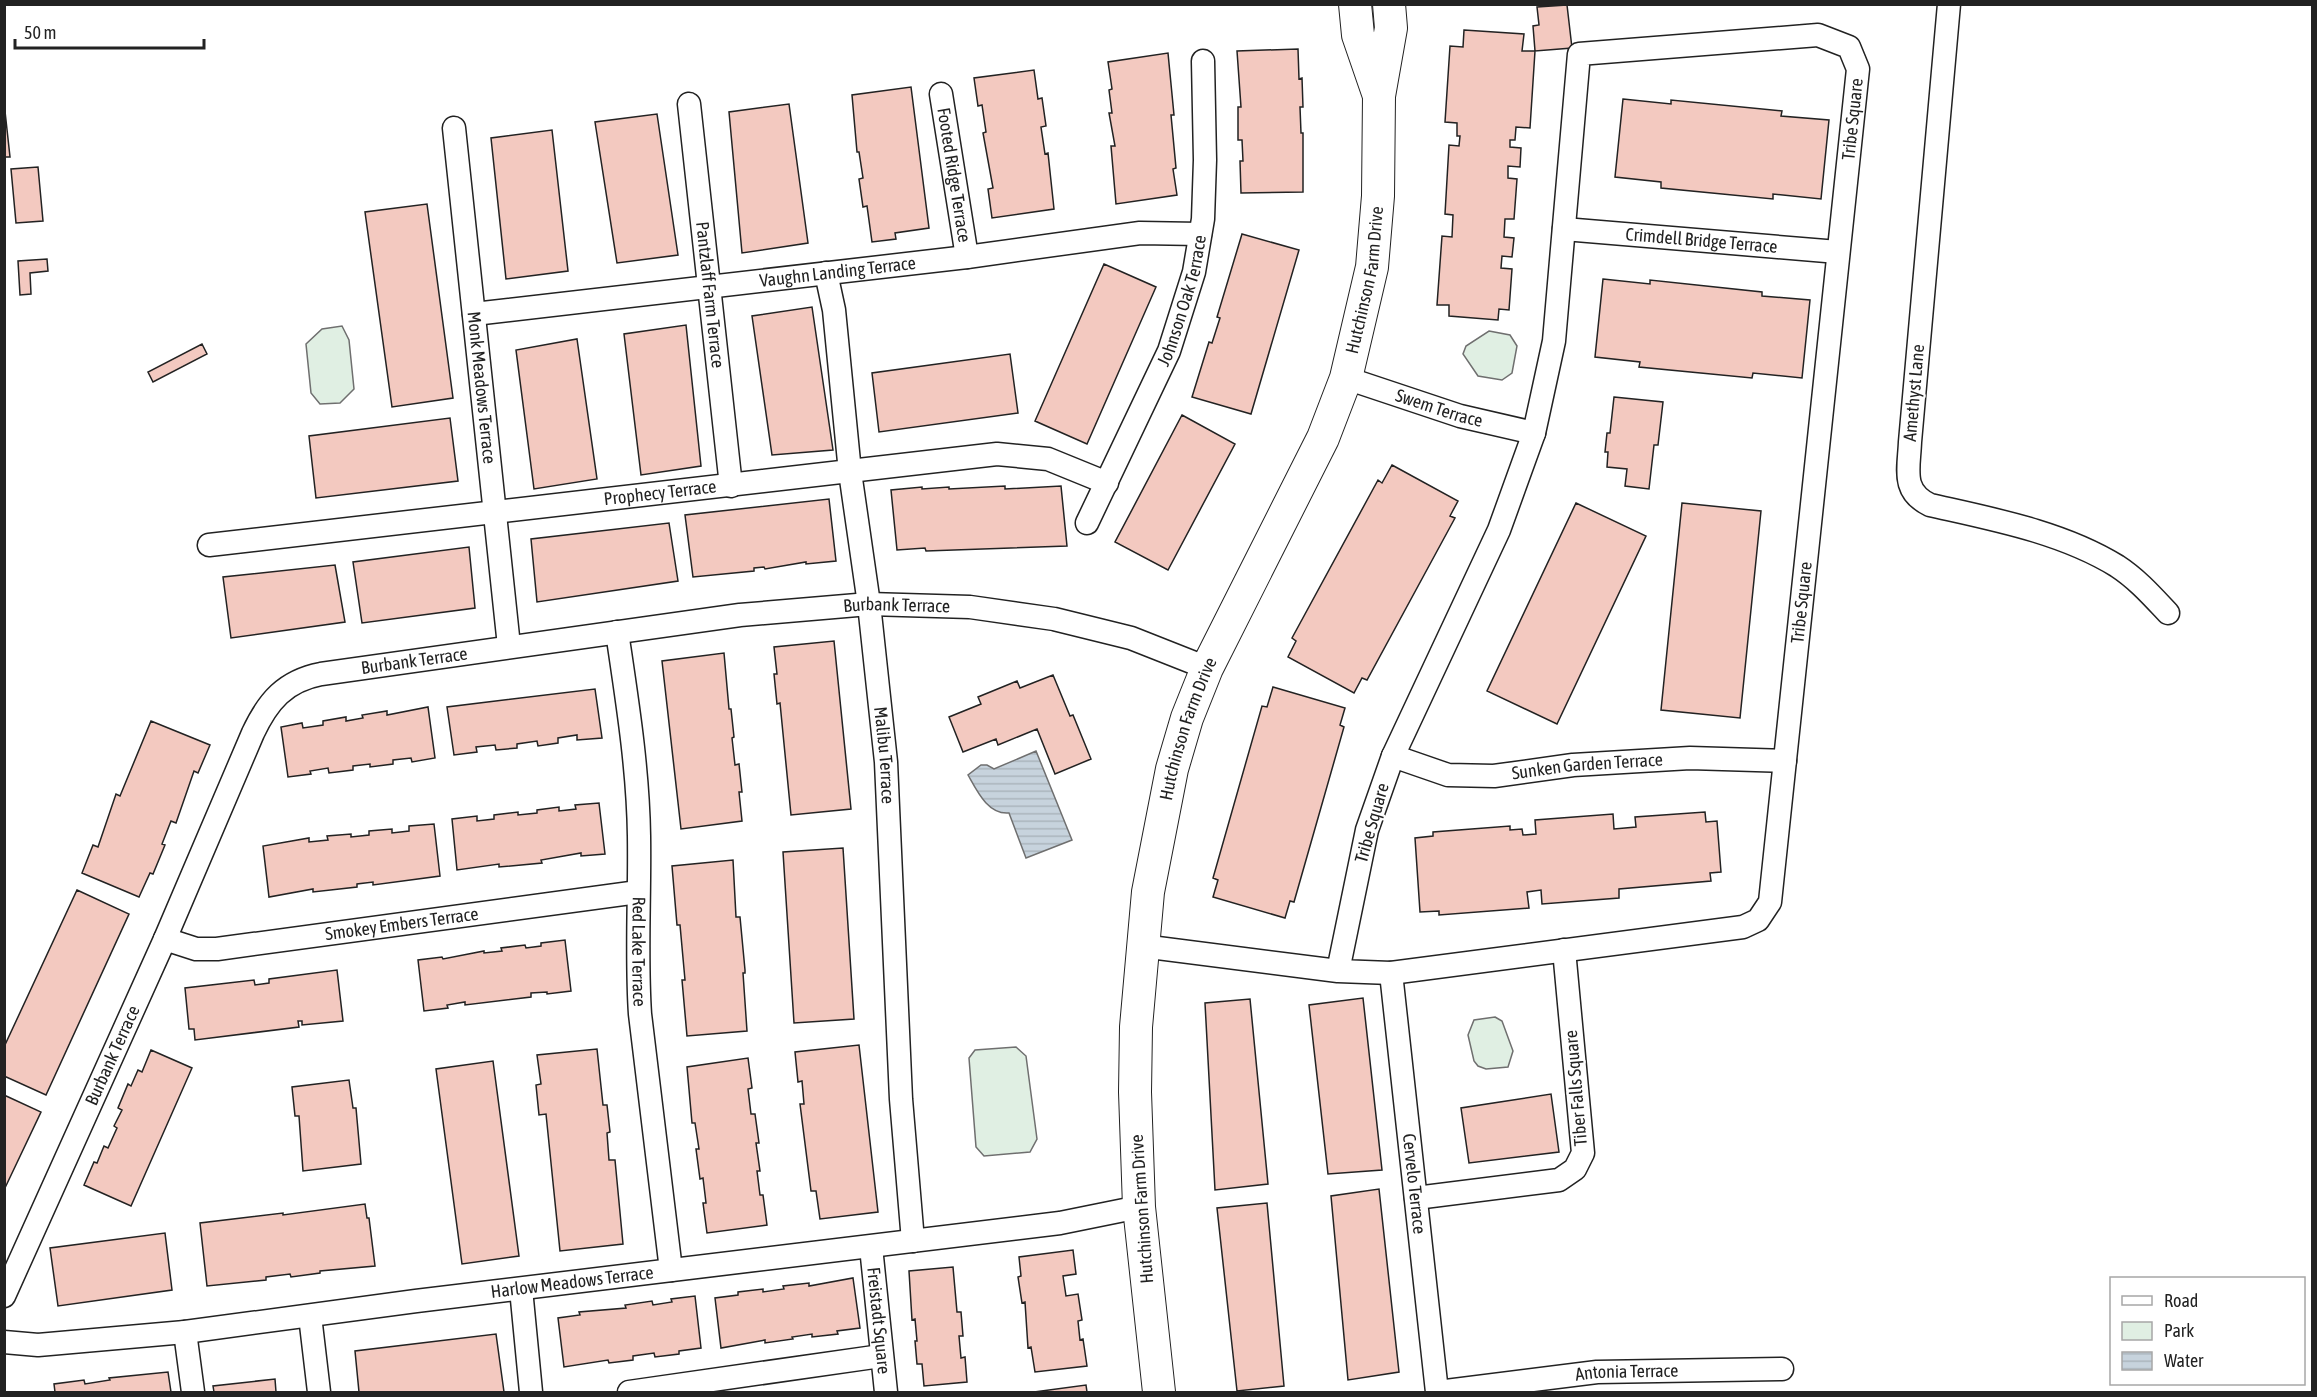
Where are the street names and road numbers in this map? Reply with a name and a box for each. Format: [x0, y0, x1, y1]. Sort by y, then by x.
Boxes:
street label: Tribe Square [1837, 77, 1867, 161]
street label: Footed Ridge Terrace [933, 106, 976, 244]
street label: Hutchinson Farm Drive [1341, 205, 1387, 356]
street label: Pantzlaff Farm Terrace [692, 220, 729, 369]
street label: Crimdell Bridge Terrace [1625, 223, 1778, 257]
street label: Johnson Oak Terrace [1152, 233, 1210, 369]
street label: Vaughn Landing Terrace [758, 252, 917, 291]
street label: Monk Meadows Terrace [464, 310, 501, 465]
street label: Amethyst Lane [1899, 343, 1928, 442]
street label: Swem Terrace [1393, 384, 1485, 431]
street label: Prophecy Terrace [603, 476, 717, 509]
street label: Tribe Square [1786, 560, 1816, 644]
street label: Burbank Terrace [842, 593, 950, 616]
street label: Burbank Terrace [360, 643, 469, 678]
street label: Hutchinson Farm Drive [1155, 653, 1221, 802]
street label: Malibu Terrace [870, 705, 899, 804]
street label: Sunken Garden Terrace [1510, 749, 1663, 783]
street label: Tribe Square [1350, 781, 1393, 865]
street label: Red Lake Terrace [628, 896, 651, 1007]
street label: Smokey Embers Terrace [324, 903, 480, 944]
street label: Burbank Terrace [80, 1002, 144, 1108]
street label: Tiber Falls Square [1560, 1029, 1591, 1147]
street label: Cervelo Terrace [1399, 1132, 1431, 1235]
street label: Hutchinson Farm Drive [1126, 1134, 1157, 1284]
street label: Harlow Meadows Terrace [489, 1261, 655, 1302]
street label: Freistadt Square [863, 1266, 895, 1375]
street label: Antonia Terrace [1574, 1360, 1679, 1385]

